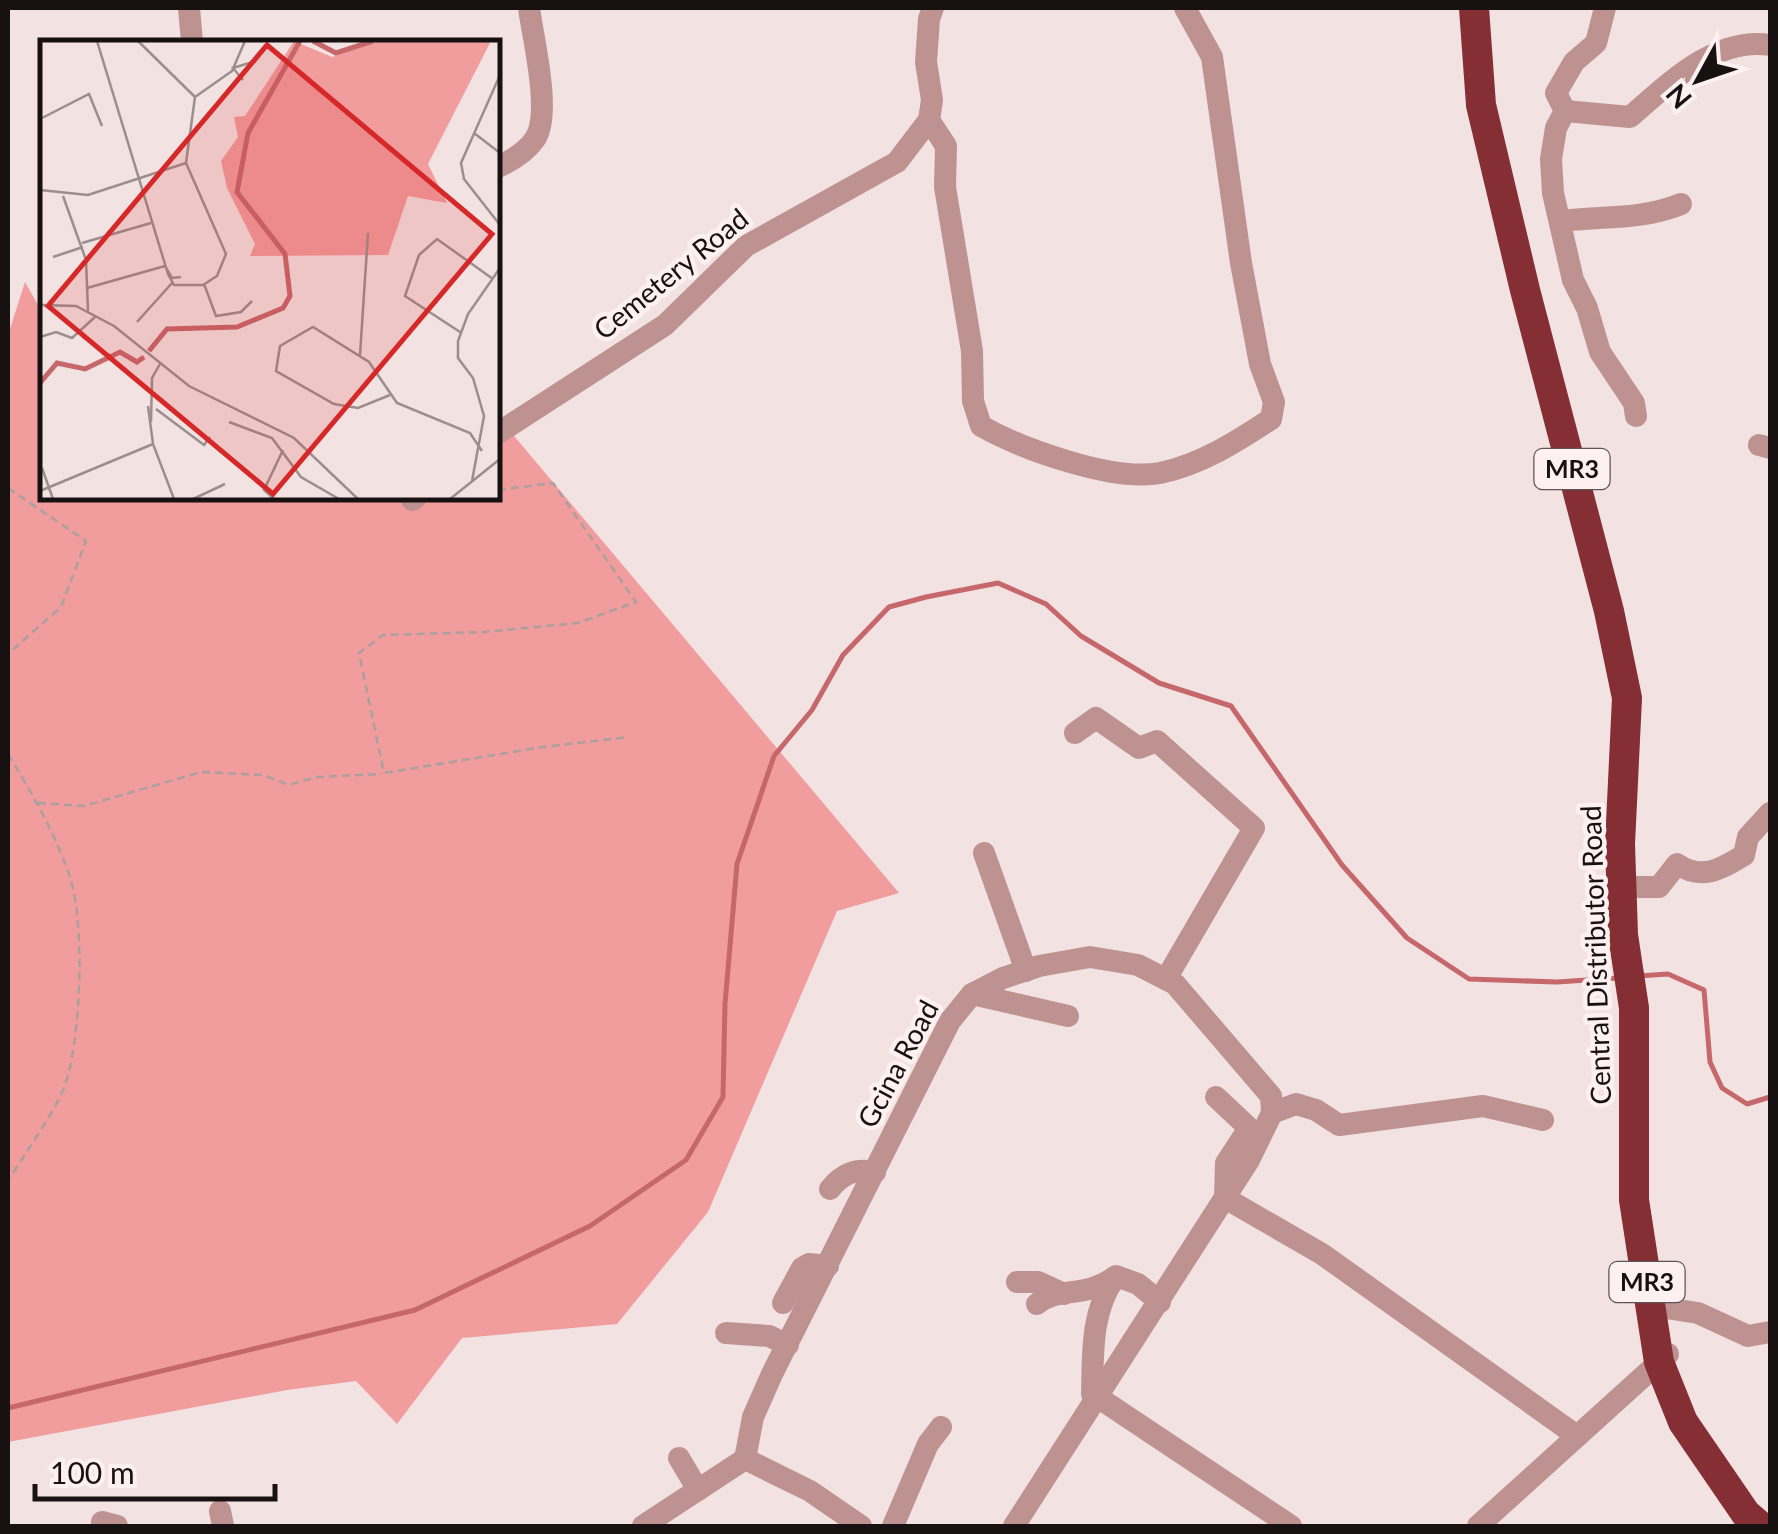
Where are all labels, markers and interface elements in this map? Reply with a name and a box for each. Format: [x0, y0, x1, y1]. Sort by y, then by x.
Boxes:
north arrow [1648, 30, 1748, 130]
inset map [40, 40, 500, 500]
text: N [1658, 78, 1698, 116]
street label: Cemetery Road [586, 201, 754, 346]
road number: MR3 [1534, 449, 1610, 489]
street label: Central Distributor Road [1573, 805, 1617, 1105]
street label: Gcina Road [849, 994, 945, 1133]
road number: MR3 [1610, 1262, 1684, 1302]
scale bar [35, 1439, 275, 1501]
text: 100 m [50, 1454, 135, 1490]

